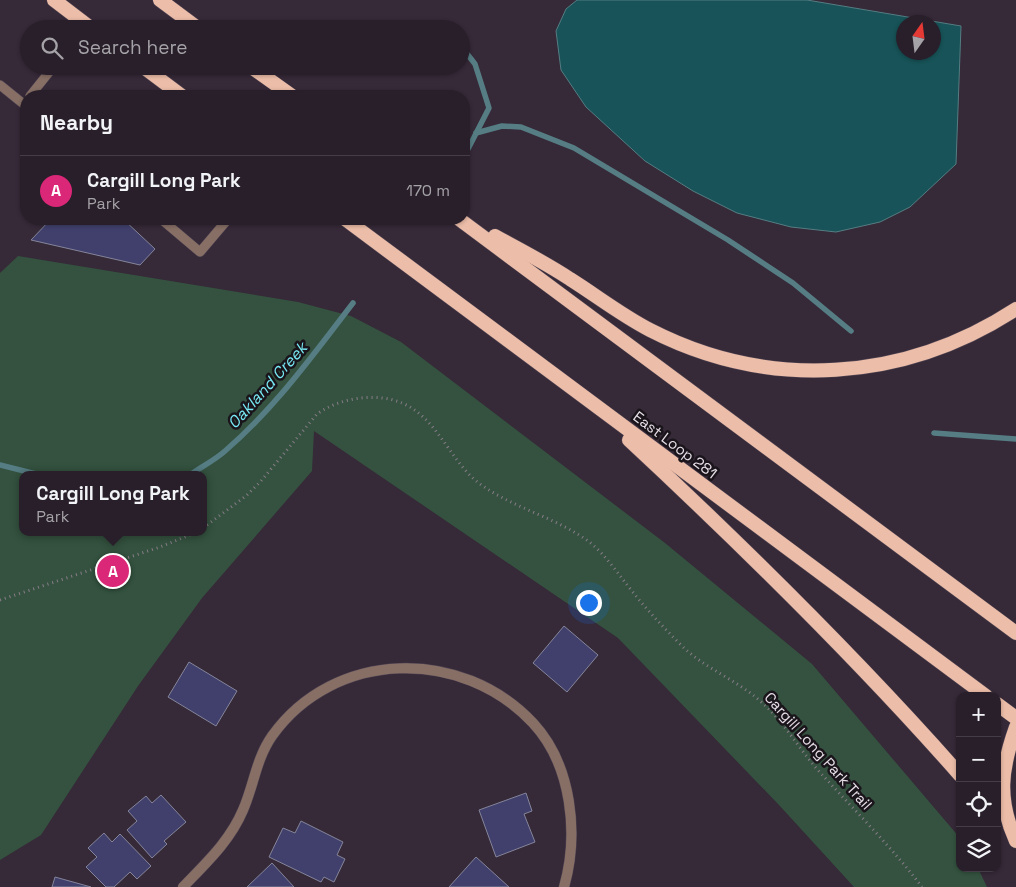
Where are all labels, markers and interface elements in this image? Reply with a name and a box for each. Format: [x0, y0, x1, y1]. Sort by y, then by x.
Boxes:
north arrow [896, 15, 941, 60]
search box [20, 20, 470, 75]
icon: search [38, 34, 66, 62]
text: Search here [78, 35, 188, 60]
text: Nearby [40, 109, 113, 136]
text: Cargill Long Park [87, 168, 241, 193]
text: A [51, 180, 61, 201]
text: 170 m [406, 180, 450, 201]
text: Park [87, 193, 120, 214]
water label: Oakland Creek [223, 336, 313, 433]
street label: East Loop 281 [630, 407, 721, 482]
popup [19, 471, 207, 536]
text: Cargill Long Park [36, 481, 190, 506]
text: Park [36, 506, 69, 527]
pin: A [97, 552, 129, 590]
your location [576, 590, 602, 616]
street label: Cargill Long Park Trail [760, 688, 876, 813]
map controls [956, 692, 1001, 872]
button: + [956, 692, 1001, 737]
button: − [956, 737, 1001, 782]
button: locate [956, 782, 1001, 827]
button: layers [956, 827, 1001, 872]

